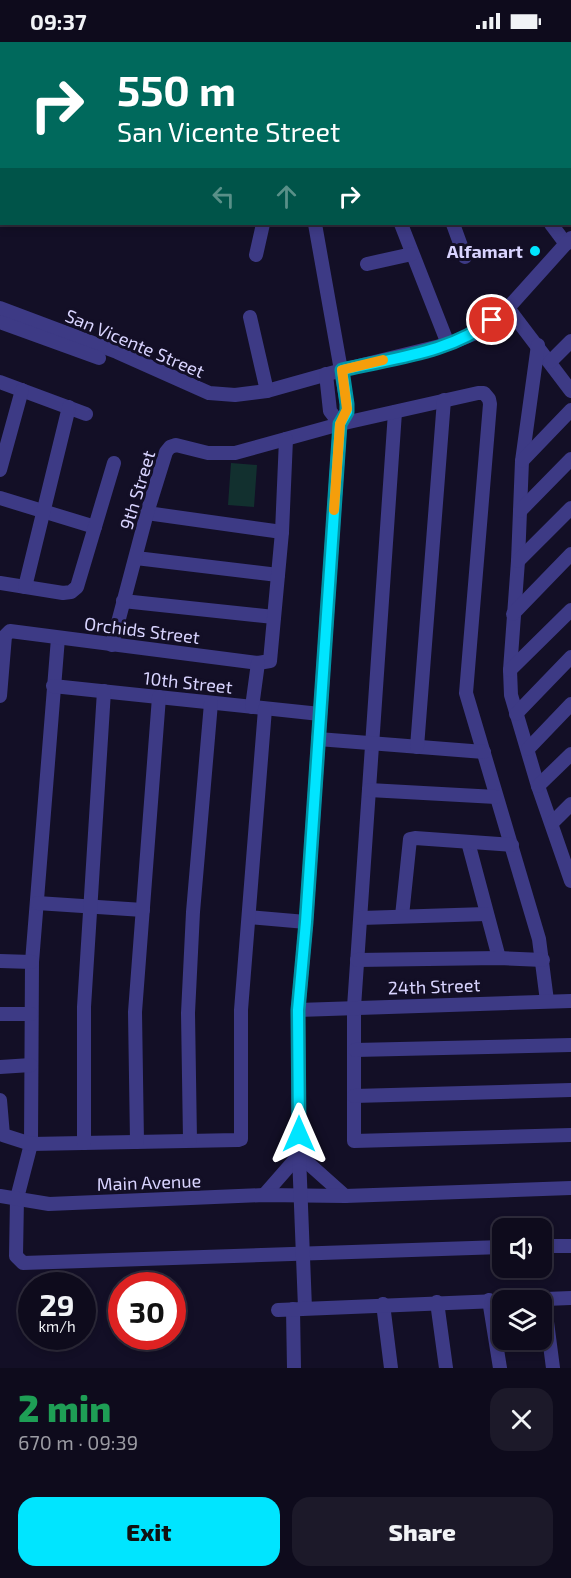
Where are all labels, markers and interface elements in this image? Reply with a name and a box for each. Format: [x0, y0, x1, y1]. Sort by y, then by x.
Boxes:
text: 09:37 [30, 8, 87, 34]
text: 550 m [117, 64, 236, 114]
icon: right [18, 66, 96, 144]
text: San Vicente Street [117, 115, 340, 147]
icon: left [207, 180, 240, 213]
icon: ahead [270, 180, 303, 213]
icon: right [333, 180, 366, 213]
place label: Alfamart [447, 240, 524, 262]
marker: Alfamart [528, 244, 542, 258]
pin [466, 294, 517, 345]
icon: arrive [475, 303, 508, 336]
street label: San Vicente Street [62, 304, 208, 382]
street label: 9th Street [115, 448, 159, 532]
street label: Orchids Street [83, 612, 201, 648]
street label: 10th Street [142, 666, 234, 698]
street label: 24th Street [387, 973, 481, 999]
position arrow [267, 1102, 331, 1166]
street label: Main Avenue [96, 1169, 202, 1195]
map controls [492, 1218, 552, 1350]
button: sound [492, 1218, 552, 1278]
speed limit sign: 30 [108, 1272, 186, 1350]
text: 29 [39, 1286, 75, 1322]
button: layers [492, 1290, 552, 1350]
text: km/h [38, 1317, 76, 1335]
text: 2 min [18, 1386, 111, 1429]
button: close [490, 1388, 553, 1451]
text: 670 m · 09:39 [18, 1430, 138, 1454]
button: Exit [18, 1497, 280, 1566]
button: Share [292, 1497, 553, 1566]

